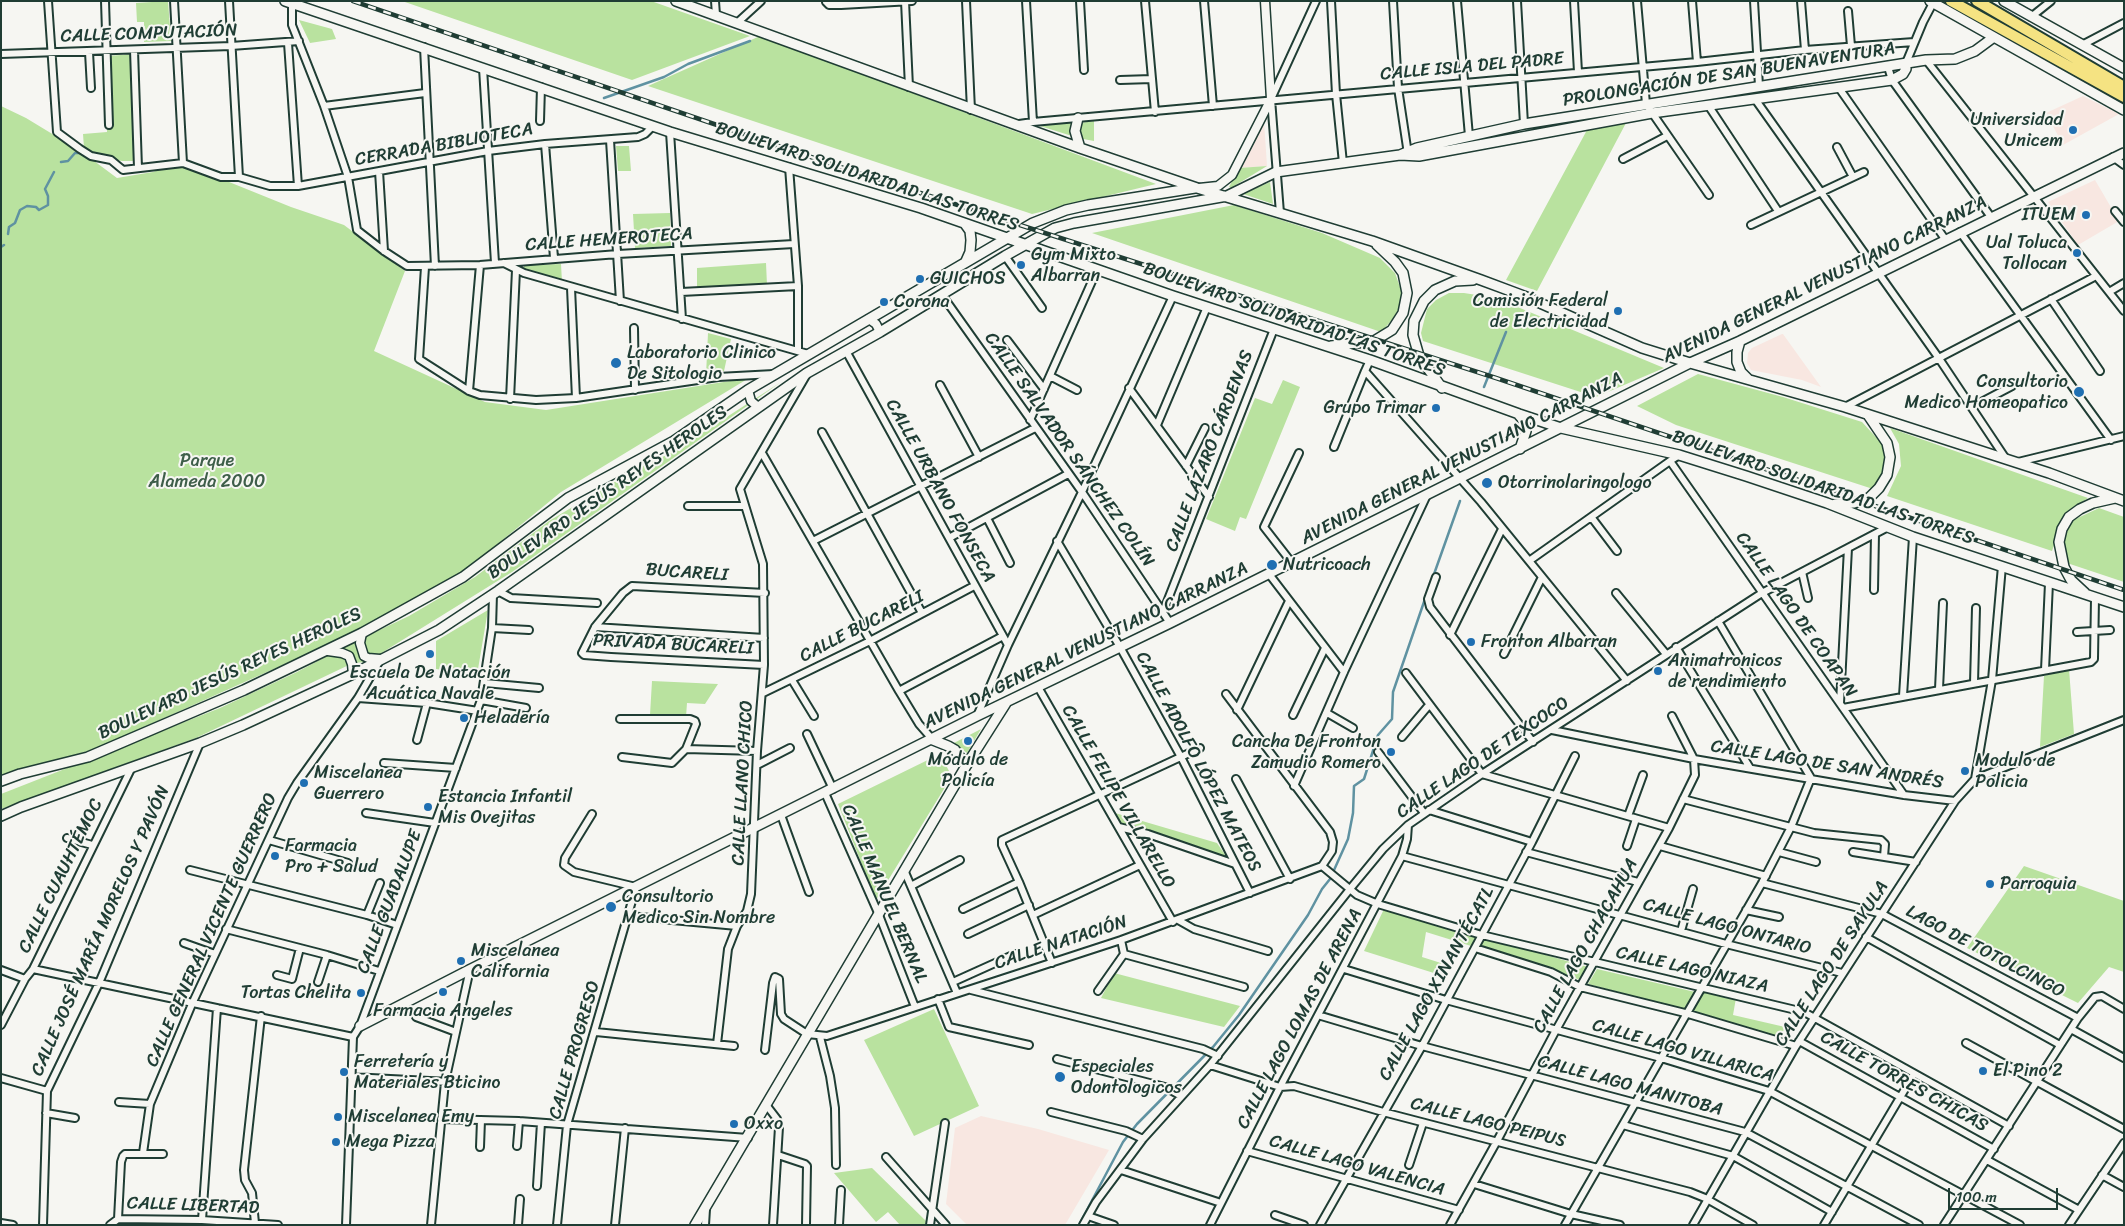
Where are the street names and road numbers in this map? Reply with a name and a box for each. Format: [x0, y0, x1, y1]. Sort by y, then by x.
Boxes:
street label: CALLE COMPUTACIÓN [60, 20, 238, 48]
street label: PROLONGACIÓN DE SAN BUENAVENTURA [1561, 38, 1897, 112]
street label: CALLE ISLA DEL PADRE [1380, 48, 1564, 86]
street label: BOULEVARD SOLIDARIDAD LAS TORRES [712, 118, 1022, 236]
street label: CERRADA BIBLIOTECA [353, 119, 535, 171]
street label: AVENIDA GENERAL VENUSTIANO CARRANZA [1659, 192, 1991, 368]
street label: CALLE HEMEROTECA [525, 223, 693, 257]
street label: BOULEVARD SOLIDARIDAD LAS TORRES [1140, 258, 1448, 382]
street label: CALLE SALVADOR SÁNCHEZ COLÍN [979, 329, 1159, 571]
street label: CALLE LÁZARO CÁRDENAS [1162, 347, 1258, 555]
street label: AVENIDA GENERAL VENUSTIANO CARRANZA [1298, 368, 1626, 550]
street label: CALLE URBANO FONSECA [881, 396, 999, 586]
street label: BOULEVARD JESÚS REYES HEROLES [484, 402, 732, 584]
street label: BOULEVARD SOLIDARIDAD LAS TORRES [1669, 426, 1977, 550]
street label: CALLE LAGO DE COAPAN [1731, 528, 1861, 702]
street label: AVENIDA GENERAL VENUSTIANO CARRANZA [920, 558, 1252, 734]
street label: BUCARELI [645, 559, 729, 587]
street label: CALLE BUCARELI [796, 586, 928, 668]
street label: BOULEVARD JESÚS REYES HEROLES [95, 603, 365, 745]
street label: PRIVADA BUCARELI [592, 630, 754, 660]
street label: CALLE ADOLFO LÓPEZ MATEOS [1131, 648, 1265, 876]
street label: CALLE LAGO DE TEXCOCO [1393, 692, 1573, 824]
street label: CALLE LLANO CHICO [728, 700, 758, 866]
street label: CALLE FELIPE VILLARELLO [1057, 701, 1179, 893]
street label: CALLE LAGO DE SAN ANDRÉS [1709, 736, 1945, 794]
street label: CALLE JOSÉ MARÍA MORELOS Y PAVÓN [27, 783, 175, 1079]
street label: CALLE GENERAL VICENTE GUERRERO [142, 790, 282, 1070]
street label: CALLE CUAUHTÉMOC [14, 795, 108, 957]
street label: CALLE MANUEL BERNAL [836, 801, 932, 987]
street label: CALLE GUADALUPE [353, 827, 427, 977]
street label: CALLE LAGO CHACAHUA [1529, 855, 1643, 1037]
street label: CALLE LAGO DE SAYULA [1771, 877, 1893, 1051]
street label: CALLE LAGO XINANTÉCATL [1375, 883, 1499, 1085]
street label: CALLE LAGO ONTARIO [1641, 894, 1813, 960]
street label: LAGO DE TOTOLCINGO [1902, 901, 2068, 1003]
street label: CALLE LAGO LOMAS DE ARENA [1233, 905, 1367, 1133]
street label: CALLE NATACIÓN [992, 911, 1130, 975]
street label: CALLE LAGO NIAZA [1614, 942, 1770, 998]
street label: CALLE PROGRESO [545, 978, 605, 1122]
street label: CALLE LAGO VILLARICA [1590, 1015, 1776, 1087]
street label: CALLE TORRES CHICAS [1816, 1027, 1992, 1137]
street label: CALLE LAGO MANITOBA [1535, 1051, 1725, 1121]
street label: CALLE LAGO PEIPUS [1408, 1093, 1568, 1153]
street label: CALLE LAGO VALENCIA [1267, 1131, 1447, 1201]
street label: CALLE LIBERTAD [126, 1193, 260, 1219]

